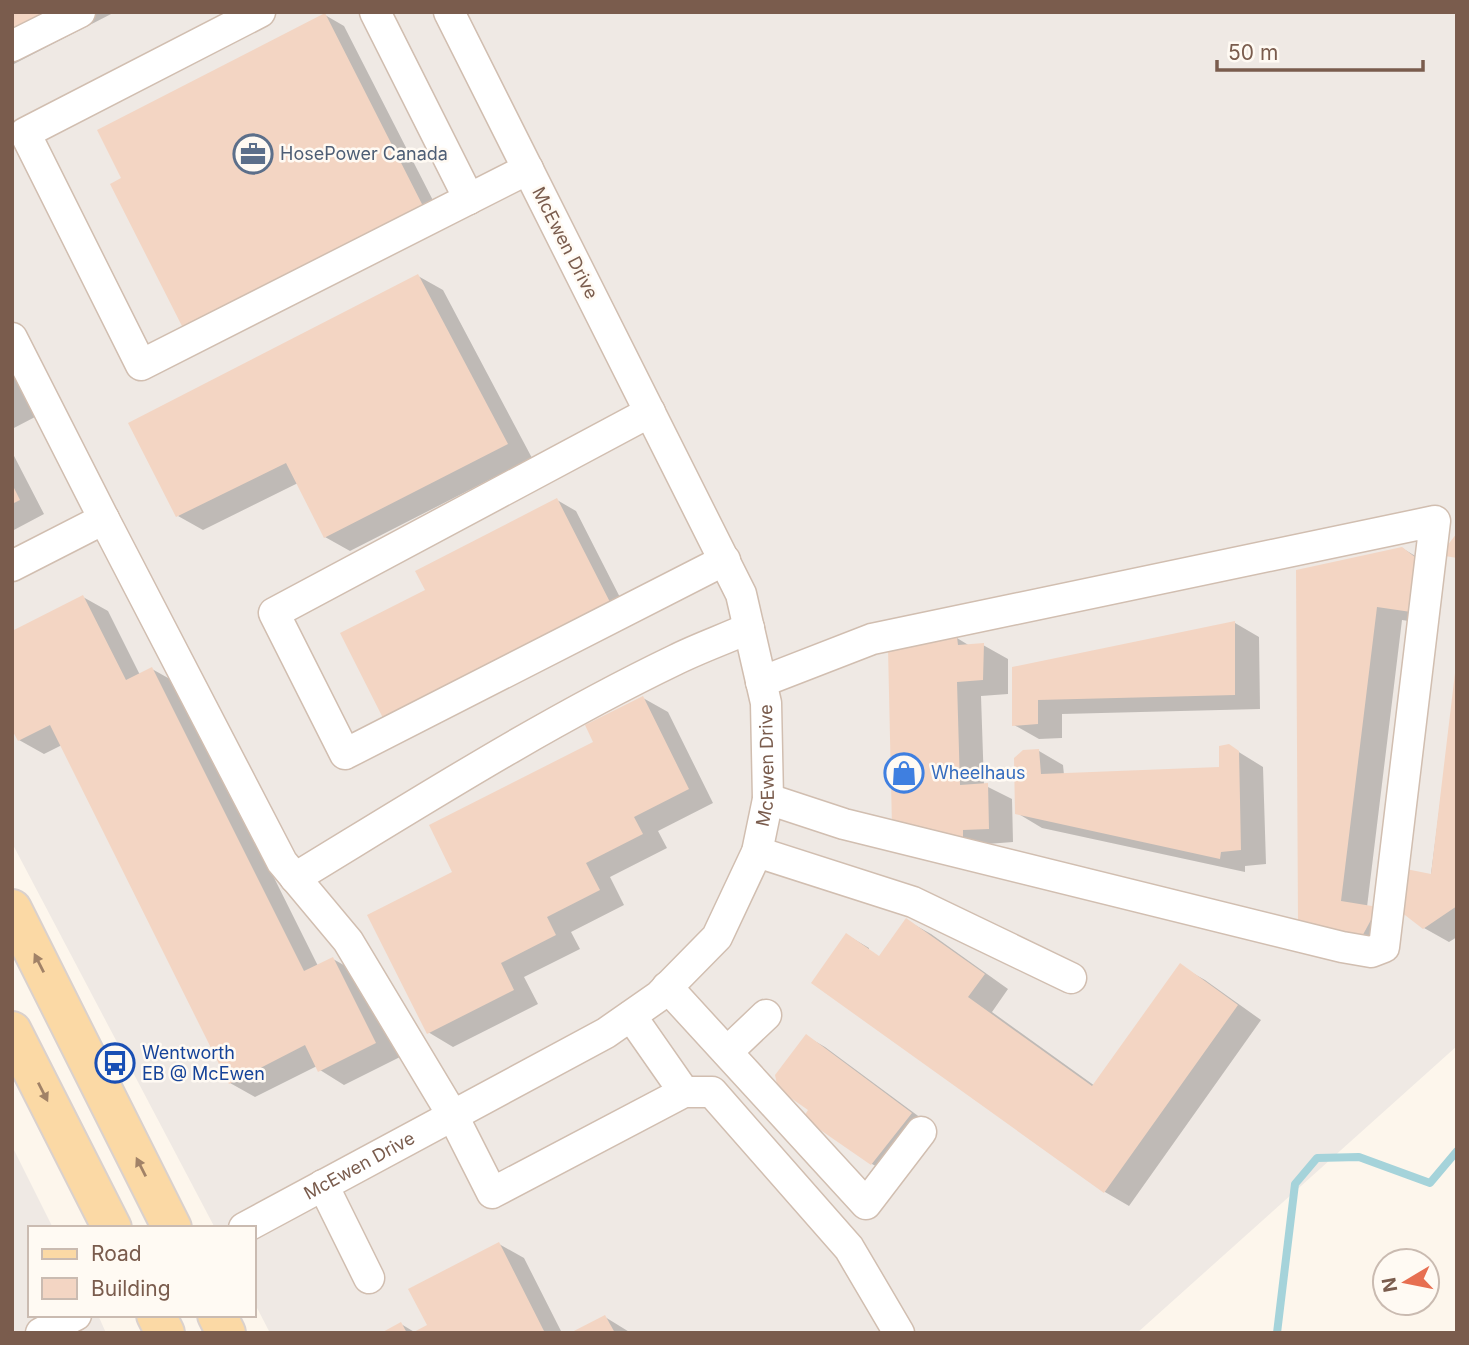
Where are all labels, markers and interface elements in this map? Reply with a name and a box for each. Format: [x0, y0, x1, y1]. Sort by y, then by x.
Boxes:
scale bar [1217, 28, 1424, 72]
text: 50 m [1228, 40, 1278, 65]
office icon: HosePower Canada [232, 133, 274, 175]
place label: HosePower Canada [280, 143, 448, 164]
street label: McEwen Drive [528, 183, 603, 302]
street label: McEwen Drive [752, 704, 778, 828]
shop icon: Wheelhaus [883, 752, 925, 794]
place label: Wheelhaus [931, 762, 1026, 783]
one-way arrow [34, 953, 45, 973]
bus stop icon: Wentworth EB @ McEwen [94, 1042, 136, 1084]
place label: Wentworth EB @ McEwen [142, 1042, 265, 1084]
one-way arrow [38, 1082, 49, 1102]
street label: McEwen Drive [300, 1127, 418, 1204]
one-way arrow [136, 1157, 147, 1177]
legend [28, 1226, 256, 1317]
text: Road [91, 1241, 142, 1266]
north arrow [1371, 1247, 1441, 1317]
text: Building [91, 1276, 171, 1301]
text: N [1377, 1276, 1402, 1294]

